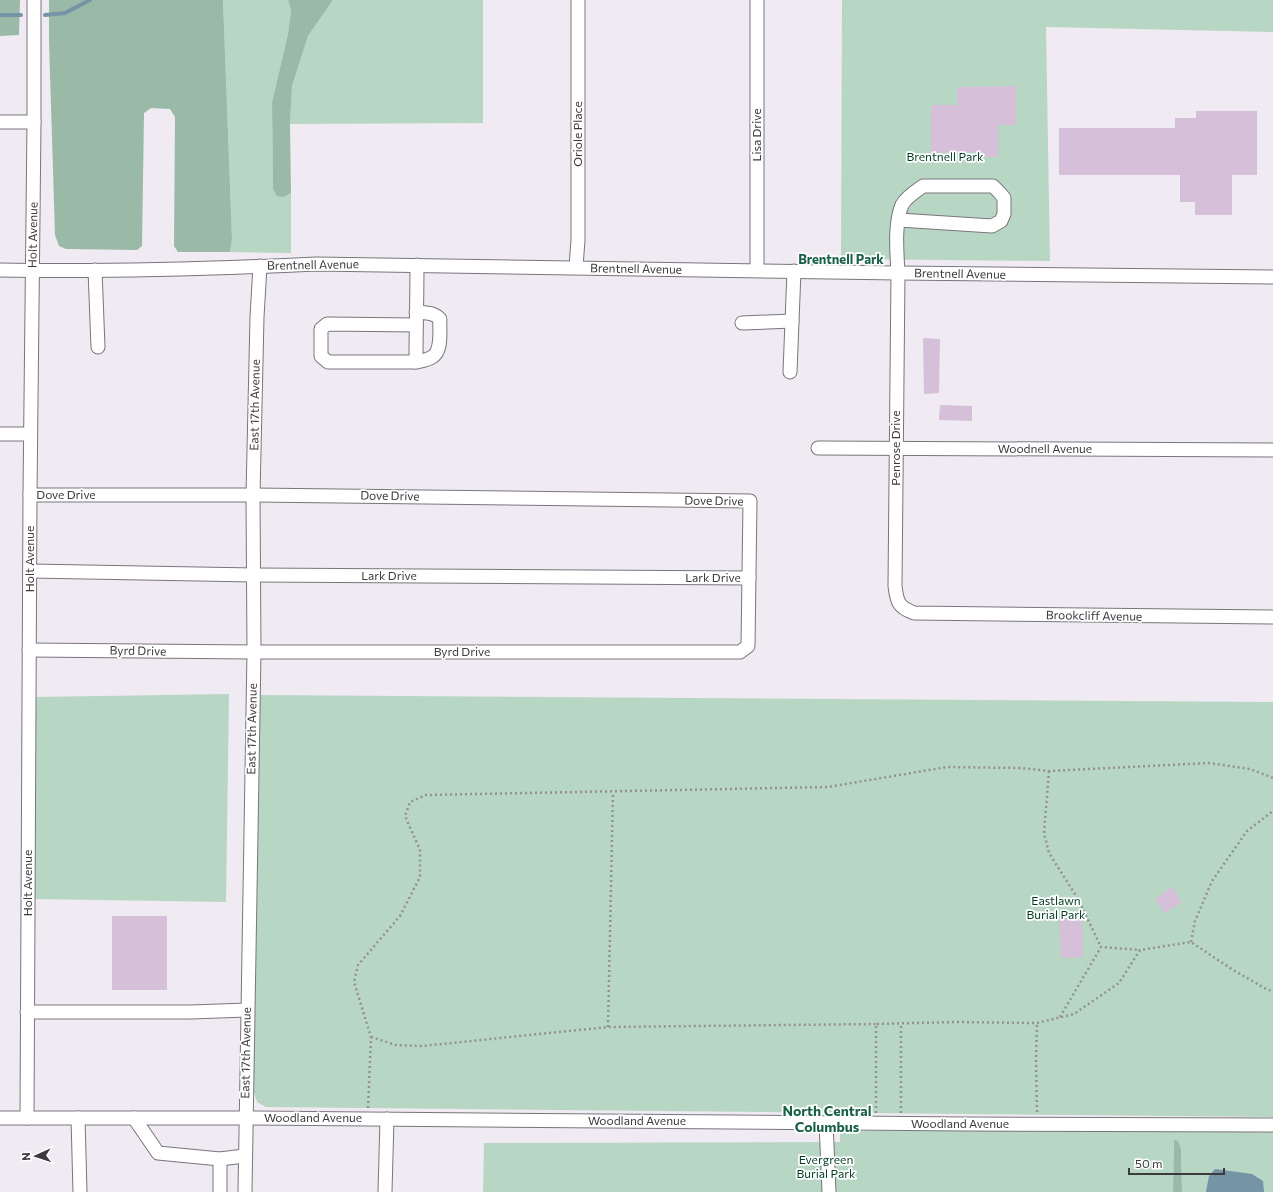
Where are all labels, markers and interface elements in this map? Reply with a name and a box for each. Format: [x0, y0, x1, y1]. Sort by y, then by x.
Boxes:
street label: Oriole Place [570, 101, 584, 167]
street label: Lisa Drive [749, 109, 763, 161]
park label: Brentnell Park [906, 149, 984, 163]
street label: Holt Avenue [24, 202, 40, 268]
district label: Brentnell Park [798, 251, 884, 267]
street label: Brentnell Avenue [267, 256, 359, 272]
street label: Brentnell Avenue [590, 260, 682, 276]
street label: Brentnell Avenue [914, 265, 1006, 281]
street label: East 17th Avenue [246, 359, 262, 451]
street label: Penrose Drive [888, 410, 902, 486]
street label: Woodnell Avenue [998, 441, 1092, 455]
street label: Dove Drive [36, 487, 96, 501]
street label: Dove Drive [360, 487, 420, 503]
street label: Dove Drive [684, 492, 744, 508]
street label: Holt Avenue [22, 526, 36, 592]
street label: Lark Drive [361, 568, 417, 582]
street label: Lark Drive [685, 570, 741, 584]
street label: Brookcliff Avenue [1046, 607, 1142, 623]
street label: Byrd Drive [110, 643, 166, 657]
street label: Byrd Drive [434, 644, 490, 658]
street label: East 17th Avenue [243, 683, 259, 775]
street label: Holt Avenue [20, 850, 34, 916]
park label: Eastlawn Burial Park [1026, 893, 1086, 921]
street label: East 17th Avenue [237, 1007, 253, 1099]
district label: North Central Columbus [782, 1102, 872, 1135]
street label: Woodland Avenue [264, 1110, 362, 1124]
street label: Woodland Avenue [588, 1113, 686, 1127]
street label: Woodland Avenue [911, 1116, 1009, 1130]
north arrow [16, 1136, 56, 1176]
scale bar [1129, 1150, 1224, 1176]
text: N [19, 1152, 32, 1161]
park label: Evergreen Burial Park [796, 1152, 856, 1180]
text: 50 m [1135, 1156, 1163, 1170]

